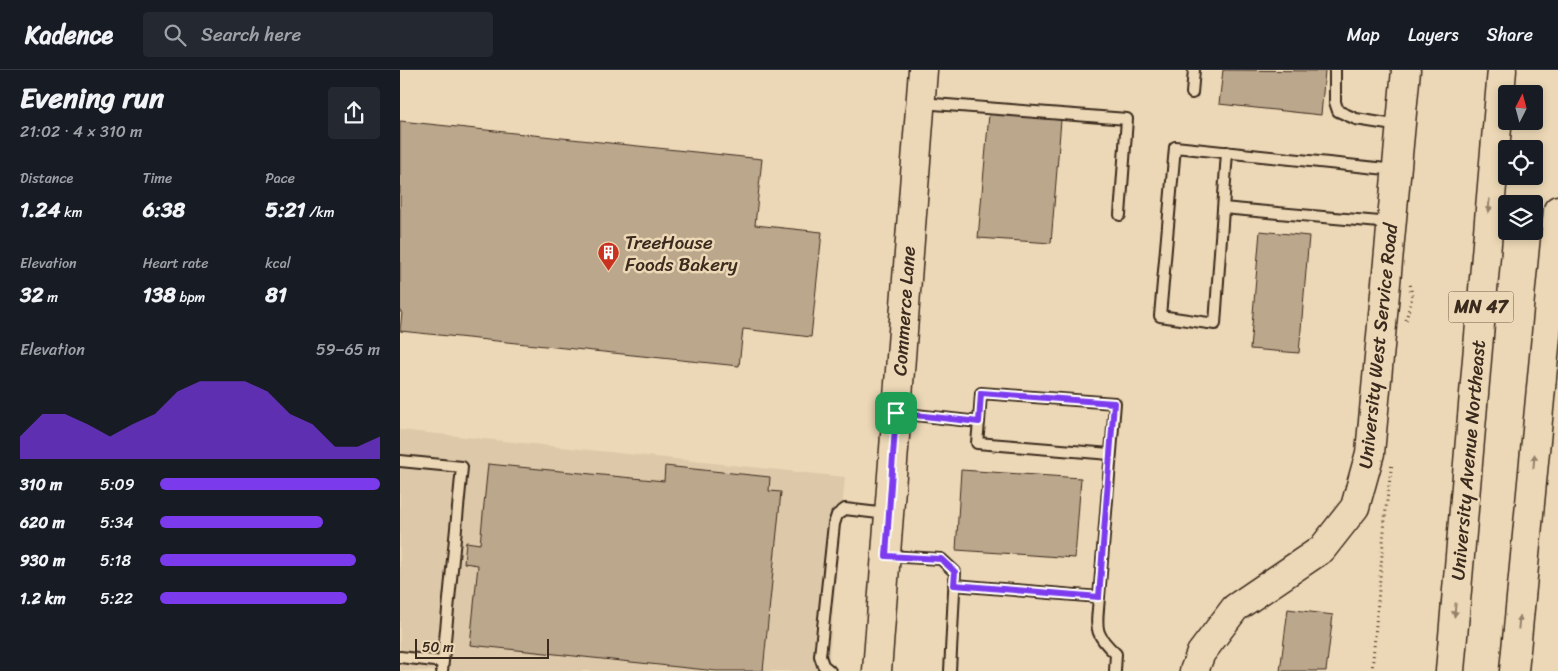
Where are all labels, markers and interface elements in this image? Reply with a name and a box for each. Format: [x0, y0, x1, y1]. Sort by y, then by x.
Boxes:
search box [143, 12, 493, 57]
text: Kadence [25, 14, 113, 56]
text: Search here [201, 18, 301, 51]
text: Map [1347, 19, 1380, 51]
text: Layers [1408, 19, 1459, 51]
text: Share [1487, 19, 1533, 51]
icon: search [161, 21, 189, 49]
text: Evening run [20, 73, 164, 122]
north arrow [1498, 85, 1542, 130]
map controls [1498, 85, 1543, 240]
button: share [328, 87, 380, 139]
text: 21:02 · 4 × 310 m [20, 117, 142, 146]
button: locate [1498, 140, 1543, 185]
text: Distance [20, 166, 73, 191]
text: Time [143, 166, 172, 191]
text: Pace [265, 166, 295, 191]
text: 1.24 [20, 191, 61, 229]
text: 6:38 [143, 191, 185, 229]
text: 5:21 [265, 191, 306, 229]
button: layers [1498, 195, 1543, 240]
one-way arrow [1485, 198, 1493, 214]
text: km [61, 200, 82, 225]
text: /km [306, 200, 334, 225]
street label: University West Service Road [1349, 220, 1407, 470]
place label: TreeHouse Foods Bakery [625, 226, 738, 281]
building icon: TreeHouse Foods Bakery [597, 241, 621, 272]
street label: Commerce Lane [883, 245, 925, 377]
text: Elevation [20, 251, 77, 276]
text: Heart rate [143, 251, 208, 276]
text: kcal [265, 251, 291, 276]
text: 32 [20, 276, 44, 314]
text: 138 [143, 276, 176, 314]
text: 81 [265, 276, 287, 314]
text: m [44, 285, 58, 310]
text: bpm [176, 285, 205, 310]
road number: MN 47 [1448, 292, 1514, 322]
text: Elevation [20, 335, 85, 364]
text: 59–65 m [316, 335, 380, 364]
street label: University Avenue Northeast [1441, 338, 1495, 582]
pin [875, 392, 917, 434]
icon: arrive [882, 399, 910, 427]
one-way arrow [1530, 452, 1538, 468]
text: 310 m [20, 470, 62, 499]
text: 5:09 [100, 470, 135, 499]
text: 620 m [20, 508, 65, 537]
text: 5:34 [100, 508, 133, 537]
text: 930 m [20, 546, 65, 575]
text: 5:18 [100, 546, 131, 575]
text: 1.2 km [20, 584, 66, 613]
text: 5:22 [100, 584, 133, 613]
one-way arrow [1451, 602, 1459, 618]
one-way arrow [1515, 614, 1523, 630]
text: 50 m [422, 635, 454, 660]
scale bar [415, 636, 549, 659]

